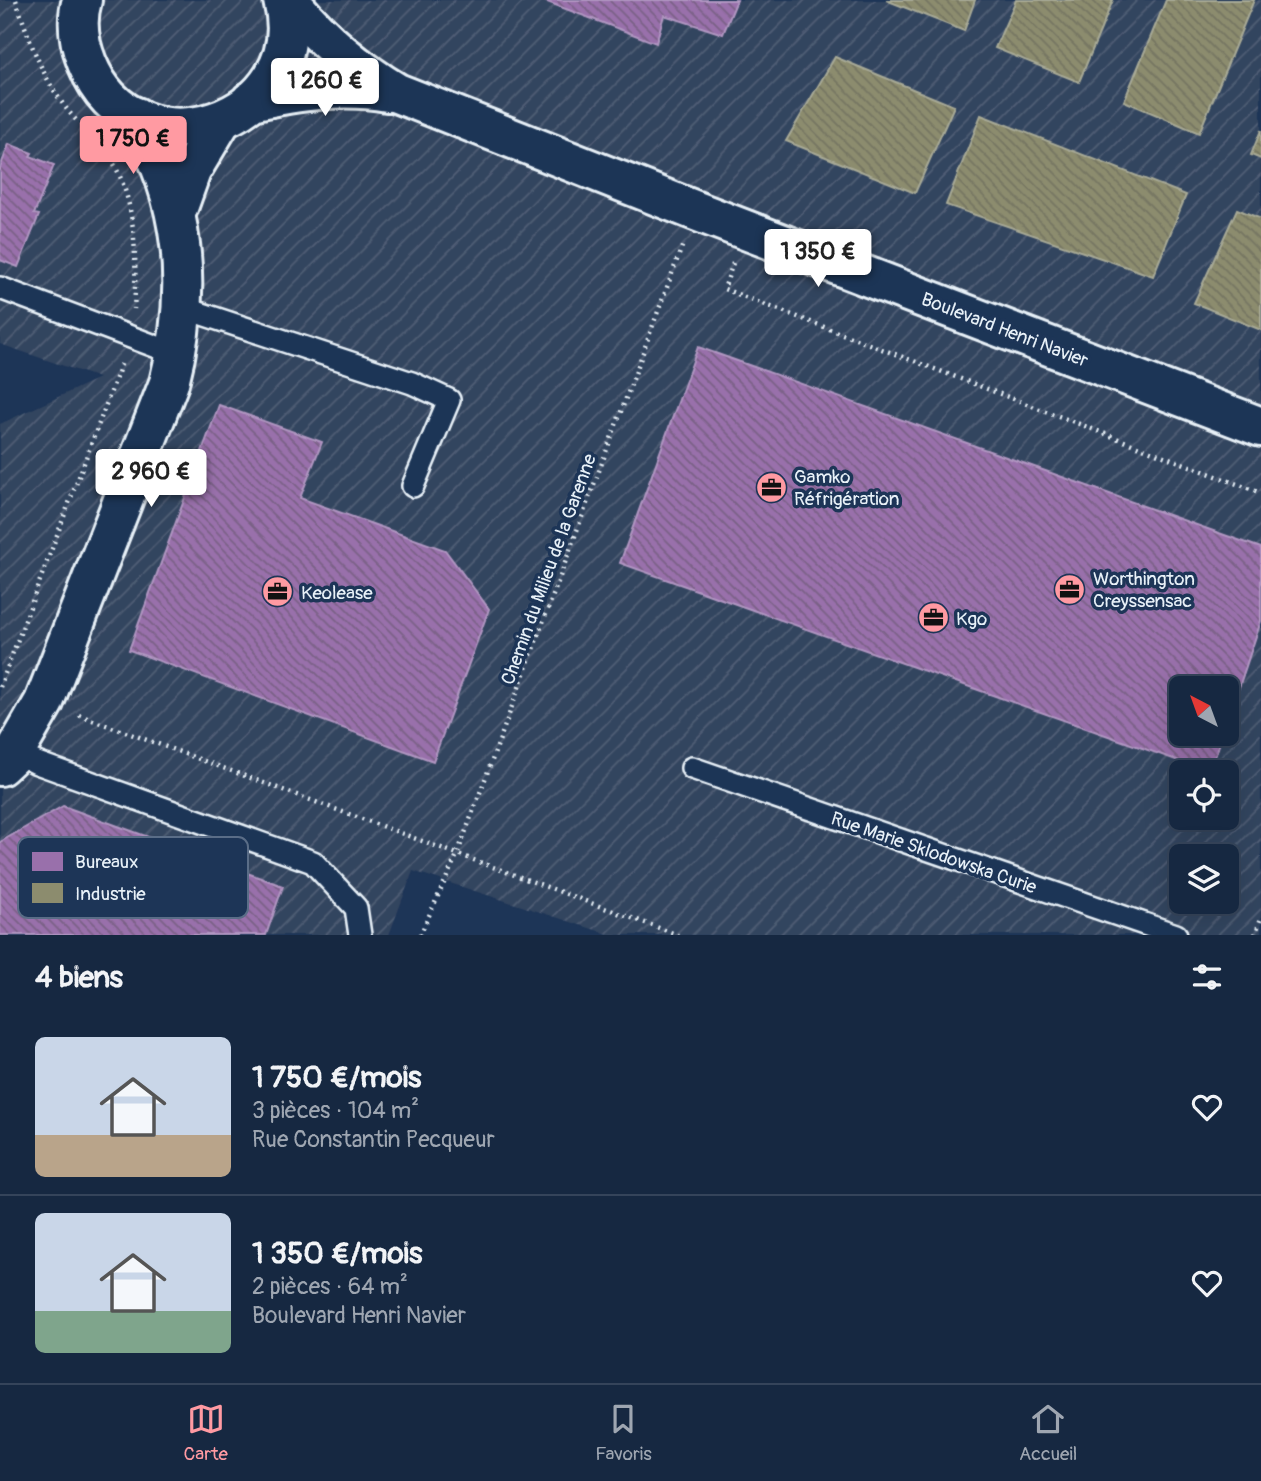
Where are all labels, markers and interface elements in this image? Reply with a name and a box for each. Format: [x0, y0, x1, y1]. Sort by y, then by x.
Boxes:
pin: 1 260 € [260, 58, 390, 118]
text: 1 260 € [287, 66, 363, 95]
pin: 1 750 € [68, 116, 198, 176]
text: 1 750 € [96, 124, 170, 153]
pin: 1 350 € [753, 230, 883, 289]
text: 1 350 € [780, 237, 856, 266]
street label: Boulevard Henri Navier [918, 287, 1092, 373]
pin: 2 960 € [86, 449, 216, 509]
street label: Chemin du Milieu de la Garenne [496, 450, 602, 688]
text: 2 960 € [112, 457, 190, 486]
place label: Gamko Réfrigération [794, 465, 900, 511]
office icon: Gamko Réfrigération [754, 470, 788, 504]
place label: Worthington Creyssensac [1093, 567, 1195, 613]
office icon: Worthington Creyssensac [1053, 572, 1087, 606]
office icon: Keolease [261, 575, 295, 609]
place label: Keolease [301, 581, 373, 605]
office icon: Kgo [916, 601, 950, 635]
place label: Kgo [956, 607, 987, 631]
north arrow [1169, 676, 1239, 746]
map controls [1169, 676, 1239, 914]
button: locate [1169, 760, 1239, 830]
street label: Rue Marie Sklodowska Curie [828, 806, 1040, 900]
legend [18, 837, 248, 918]
button: layers [1169, 844, 1239, 914]
text: Bureaux [75, 850, 139, 874]
text: Industrie [75, 882, 146, 906]
icon: filters [1188, 958, 1226, 996]
text: 4 biens [35, 959, 123, 996]
text: 1 750 €/mois [252, 1059, 421, 1096]
icon: home [91, 1065, 175, 1149]
icon: heart [1188, 1088, 1226, 1126]
text: 3 pièces · 104 m² [252, 1096, 419, 1125]
text: Rue Constantin Pecqueur [252, 1125, 495, 1154]
text: 1 350 €/mois [252, 1235, 422, 1272]
icon: home [91, 1241, 175, 1325]
icon: heart [1188, 1264, 1226, 1302]
text: 2 pièces · 64 m² [252, 1272, 408, 1301]
text: Boulevard Henri Navier [252, 1301, 466, 1330]
tab: Carte [184, 1400, 228, 1466]
tab: Favoris [595, 1400, 652, 1466]
tab: Accueil [1019, 1400, 1077, 1466]

